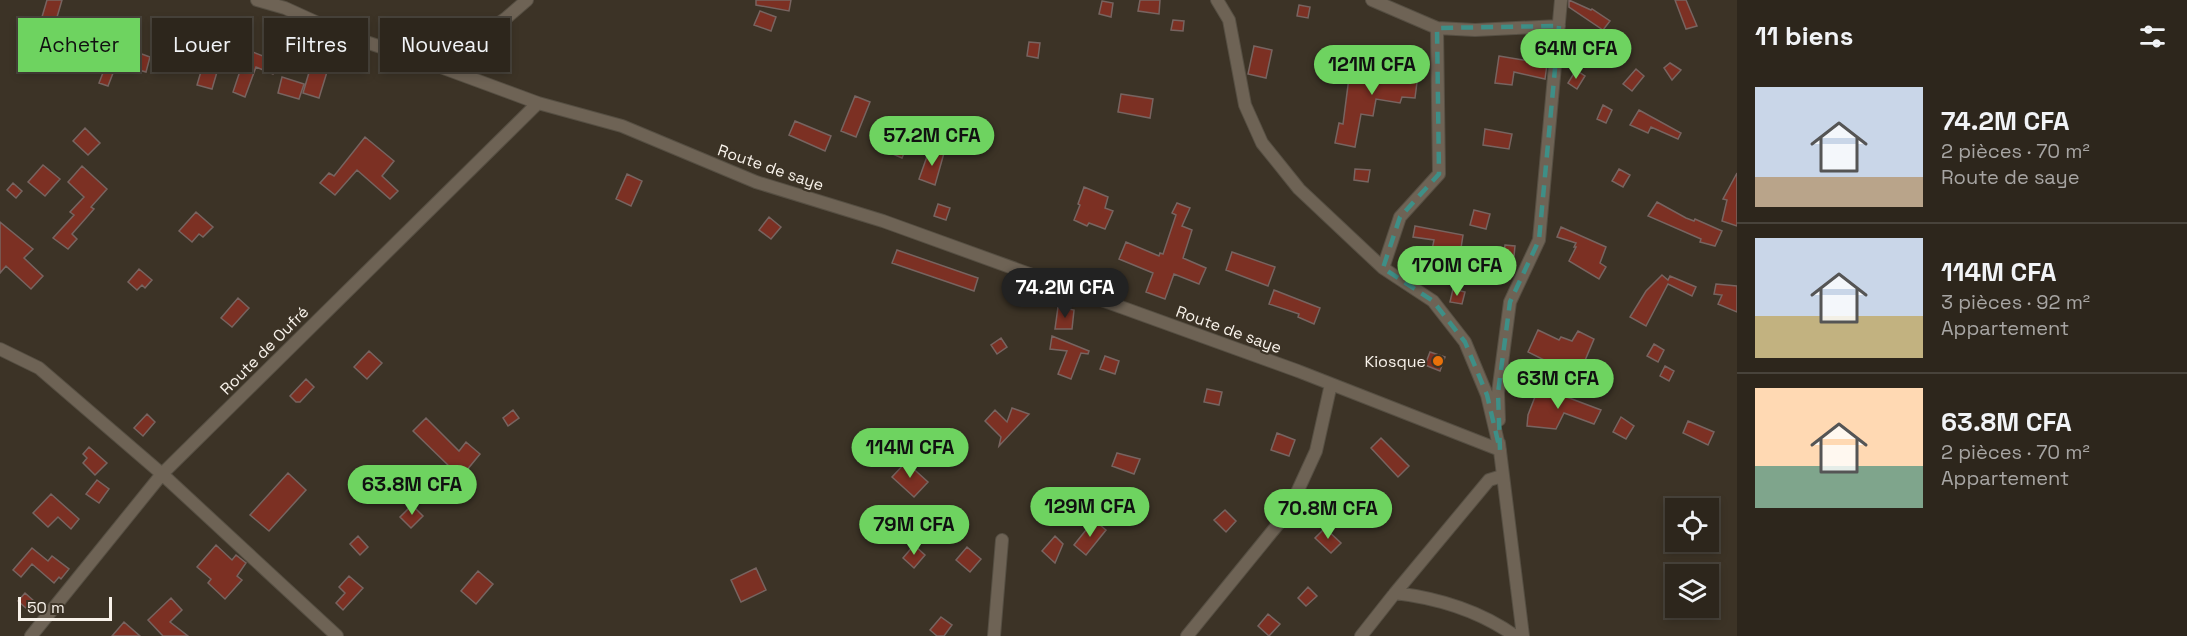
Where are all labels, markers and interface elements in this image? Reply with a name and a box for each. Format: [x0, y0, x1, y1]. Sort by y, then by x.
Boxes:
chip: Acheter [18, 18, 140, 72]
chip: Louer [152, 18, 252, 72]
chip: Filtres [264, 18, 368, 72]
chip: Nouveau [380, 18, 510, 72]
text: 11 biens [1755, 19, 1853, 53]
icon: filters [2136, 20, 2169, 53]
pin: 64M CFA [1521, 29, 1631, 80]
text: 64M CFA [1534, 35, 1618, 61]
pin: 121M CFA [1310, 45, 1434, 96]
text: 121M CFA [1328, 51, 1416, 77]
text: 74.2M CFA [1941, 104, 2069, 138]
icon: home [1803, 111, 1875, 183]
pin: 57.2M CFA [863, 116, 1001, 167]
text: 57.2M CFA [883, 122, 981, 148]
text: 2 pièces · 70 m² [1941, 138, 2090, 164]
street label: Route de saye [715, 139, 827, 195]
text: Route de saye [1941, 164, 2080, 190]
pin: 170M CFA [1395, 246, 1519, 297]
text: 170M CFA [1411, 252, 1503, 278]
text: 114M CFA [1941, 255, 2057, 289]
icon: home [1803, 262, 1875, 334]
pin: 74.2M CFA [996, 268, 1134, 319]
text: 74.2M CFA [1016, 274, 1114, 300]
text: 3 pièces · 92 m² [1941, 289, 2090, 315]
street label: Route de saye [1173, 301, 1285, 358]
street label: Route de Oufré [216, 302, 313, 399]
text: Appartement [1941, 315, 2069, 341]
place label: Kiosque [1364, 351, 1426, 372]
marker: Kiosque [1431, 354, 1445, 368]
pin: 63M CFA [1503, 359, 1613, 410]
text: 63M CFA [1517, 365, 1599, 391]
text: 63.8M CFA [1941, 405, 2072, 439]
icon: home [1803, 412, 1875, 484]
pin: 114M CFA [848, 428, 972, 479]
text: 114M CFA [866, 434, 954, 460]
text: 2 pièces · 70 m² [1941, 439, 2090, 465]
pin: 63.8M CFA [343, 465, 481, 516]
text: Appartement [1941, 465, 2069, 491]
text: 63.8M CFA [362, 471, 462, 497]
pin: 129M CFA [1028, 487, 1152, 538]
pin: 70.8M CFA [1259, 489, 1397, 540]
text: 129M CFA [1044, 493, 1136, 519]
text: 70.8M CFA [1278, 495, 1378, 521]
map controls [1665, 498, 1719, 618]
button: locate [1665, 498, 1719, 552]
pin: 79M CFA [859, 505, 969, 556]
text: 79M CFA [873, 511, 955, 537]
button: layers [1665, 564, 1719, 618]
scale bar [18, 594, 112, 622]
text: 50 m [27, 597, 65, 618]

